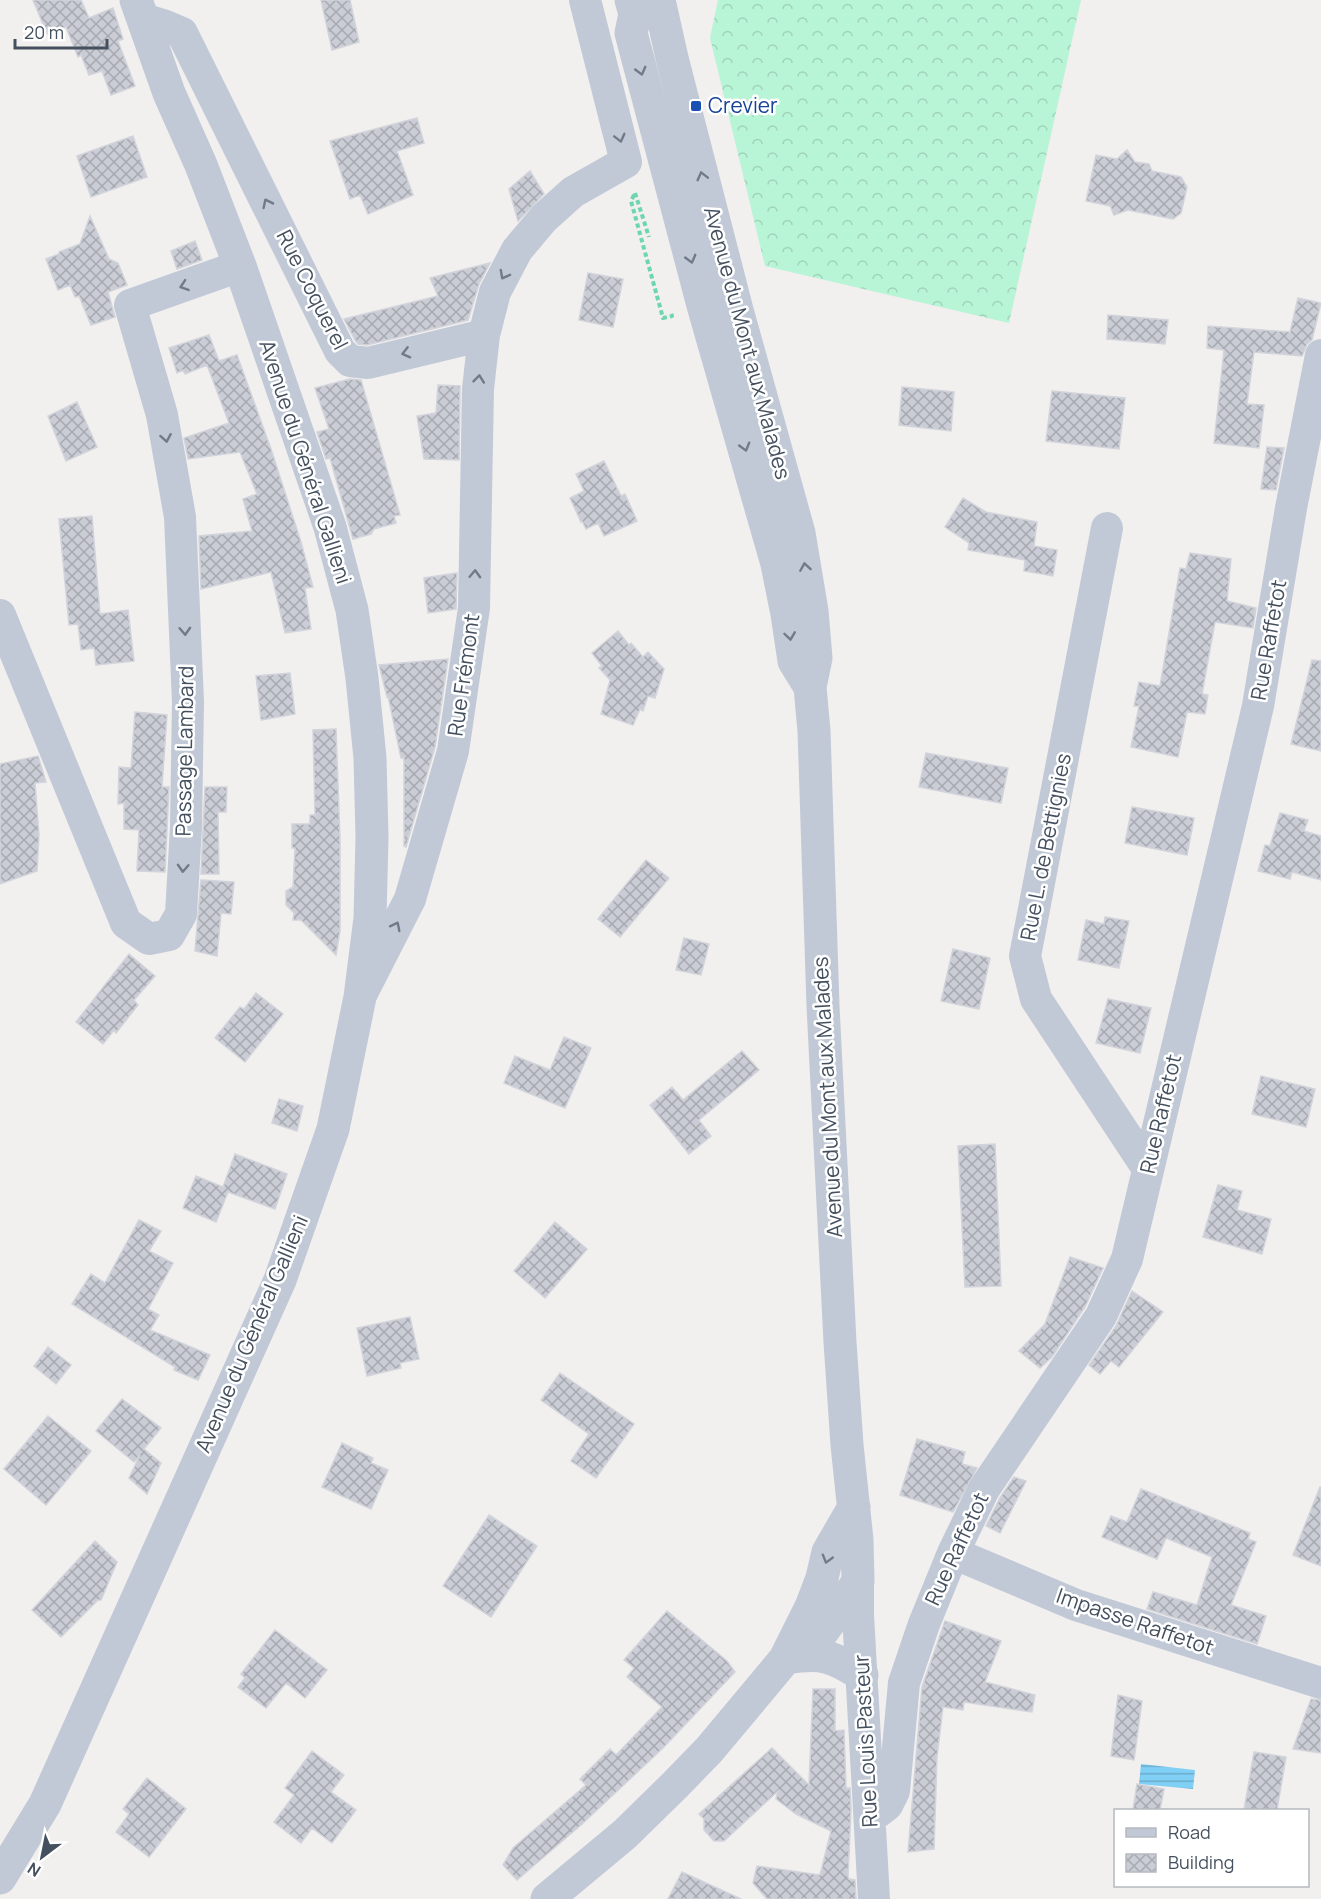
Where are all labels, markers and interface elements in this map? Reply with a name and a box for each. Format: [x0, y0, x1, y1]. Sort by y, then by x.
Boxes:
scale bar [15, 12, 106, 50]
text: 20 m [24, 20, 64, 44]
one-way arrow [634, 65, 646, 76]
place label: Crevier [708, 91, 778, 119]
marker: Crevier [689, 99, 703, 113]
one-way arrow [612, 133, 625, 143]
one-way arrow [697, 171, 710, 181]
one-way arrow [263, 198, 274, 209]
street label: Avenue du Mont aux Malades [698, 203, 798, 482]
street label: Rue Coquerel [271, 225, 355, 354]
one-way arrow [684, 254, 696, 264]
one-way arrow [500, 269, 511, 280]
one-way arrow [179, 278, 190, 291]
street label: Avenue du Général Gallieni [253, 336, 359, 587]
one-way arrow [402, 346, 412, 359]
one-way arrow [472, 374, 485, 383]
one-way arrow [159, 432, 172, 442]
one-way arrow [737, 442, 750, 452]
one-way arrow [799, 563, 811, 572]
one-way arrow [468, 569, 481, 578]
street label: Rue Raffetot [1244, 577, 1292, 702]
street label: Rue Frémont [441, 612, 485, 738]
one-way arrow [179, 627, 192, 636]
one-way arrow [784, 632, 796, 641]
street label: Passage Lambard [169, 665, 199, 837]
street label: Rue L. de Bettignies [1013, 751, 1077, 943]
one-way arrow [177, 864, 190, 873]
one-way arrow [389, 921, 401, 932]
street label: Avenue du Mont aux Malades [806, 956, 848, 1238]
street label: Rue Raffetot [1133, 1051, 1187, 1176]
street label: Avenue du Général Gallieni [188, 1211, 314, 1457]
street label: Rue Raffetot [918, 1488, 994, 1610]
one-way arrow [822, 1553, 834, 1564]
street label: Impasse Raffetot [1053, 1581, 1218, 1661]
street label: Rue Louis Pasteur [846, 1653, 884, 1828]
legend [1114, 1809, 1309, 1887]
text: Road [1168, 1820, 1211, 1844]
north arrow [12, 1827, 72, 1887]
text: Building [1168, 1850, 1234, 1874]
text: N [23, 1857, 45, 1882]

